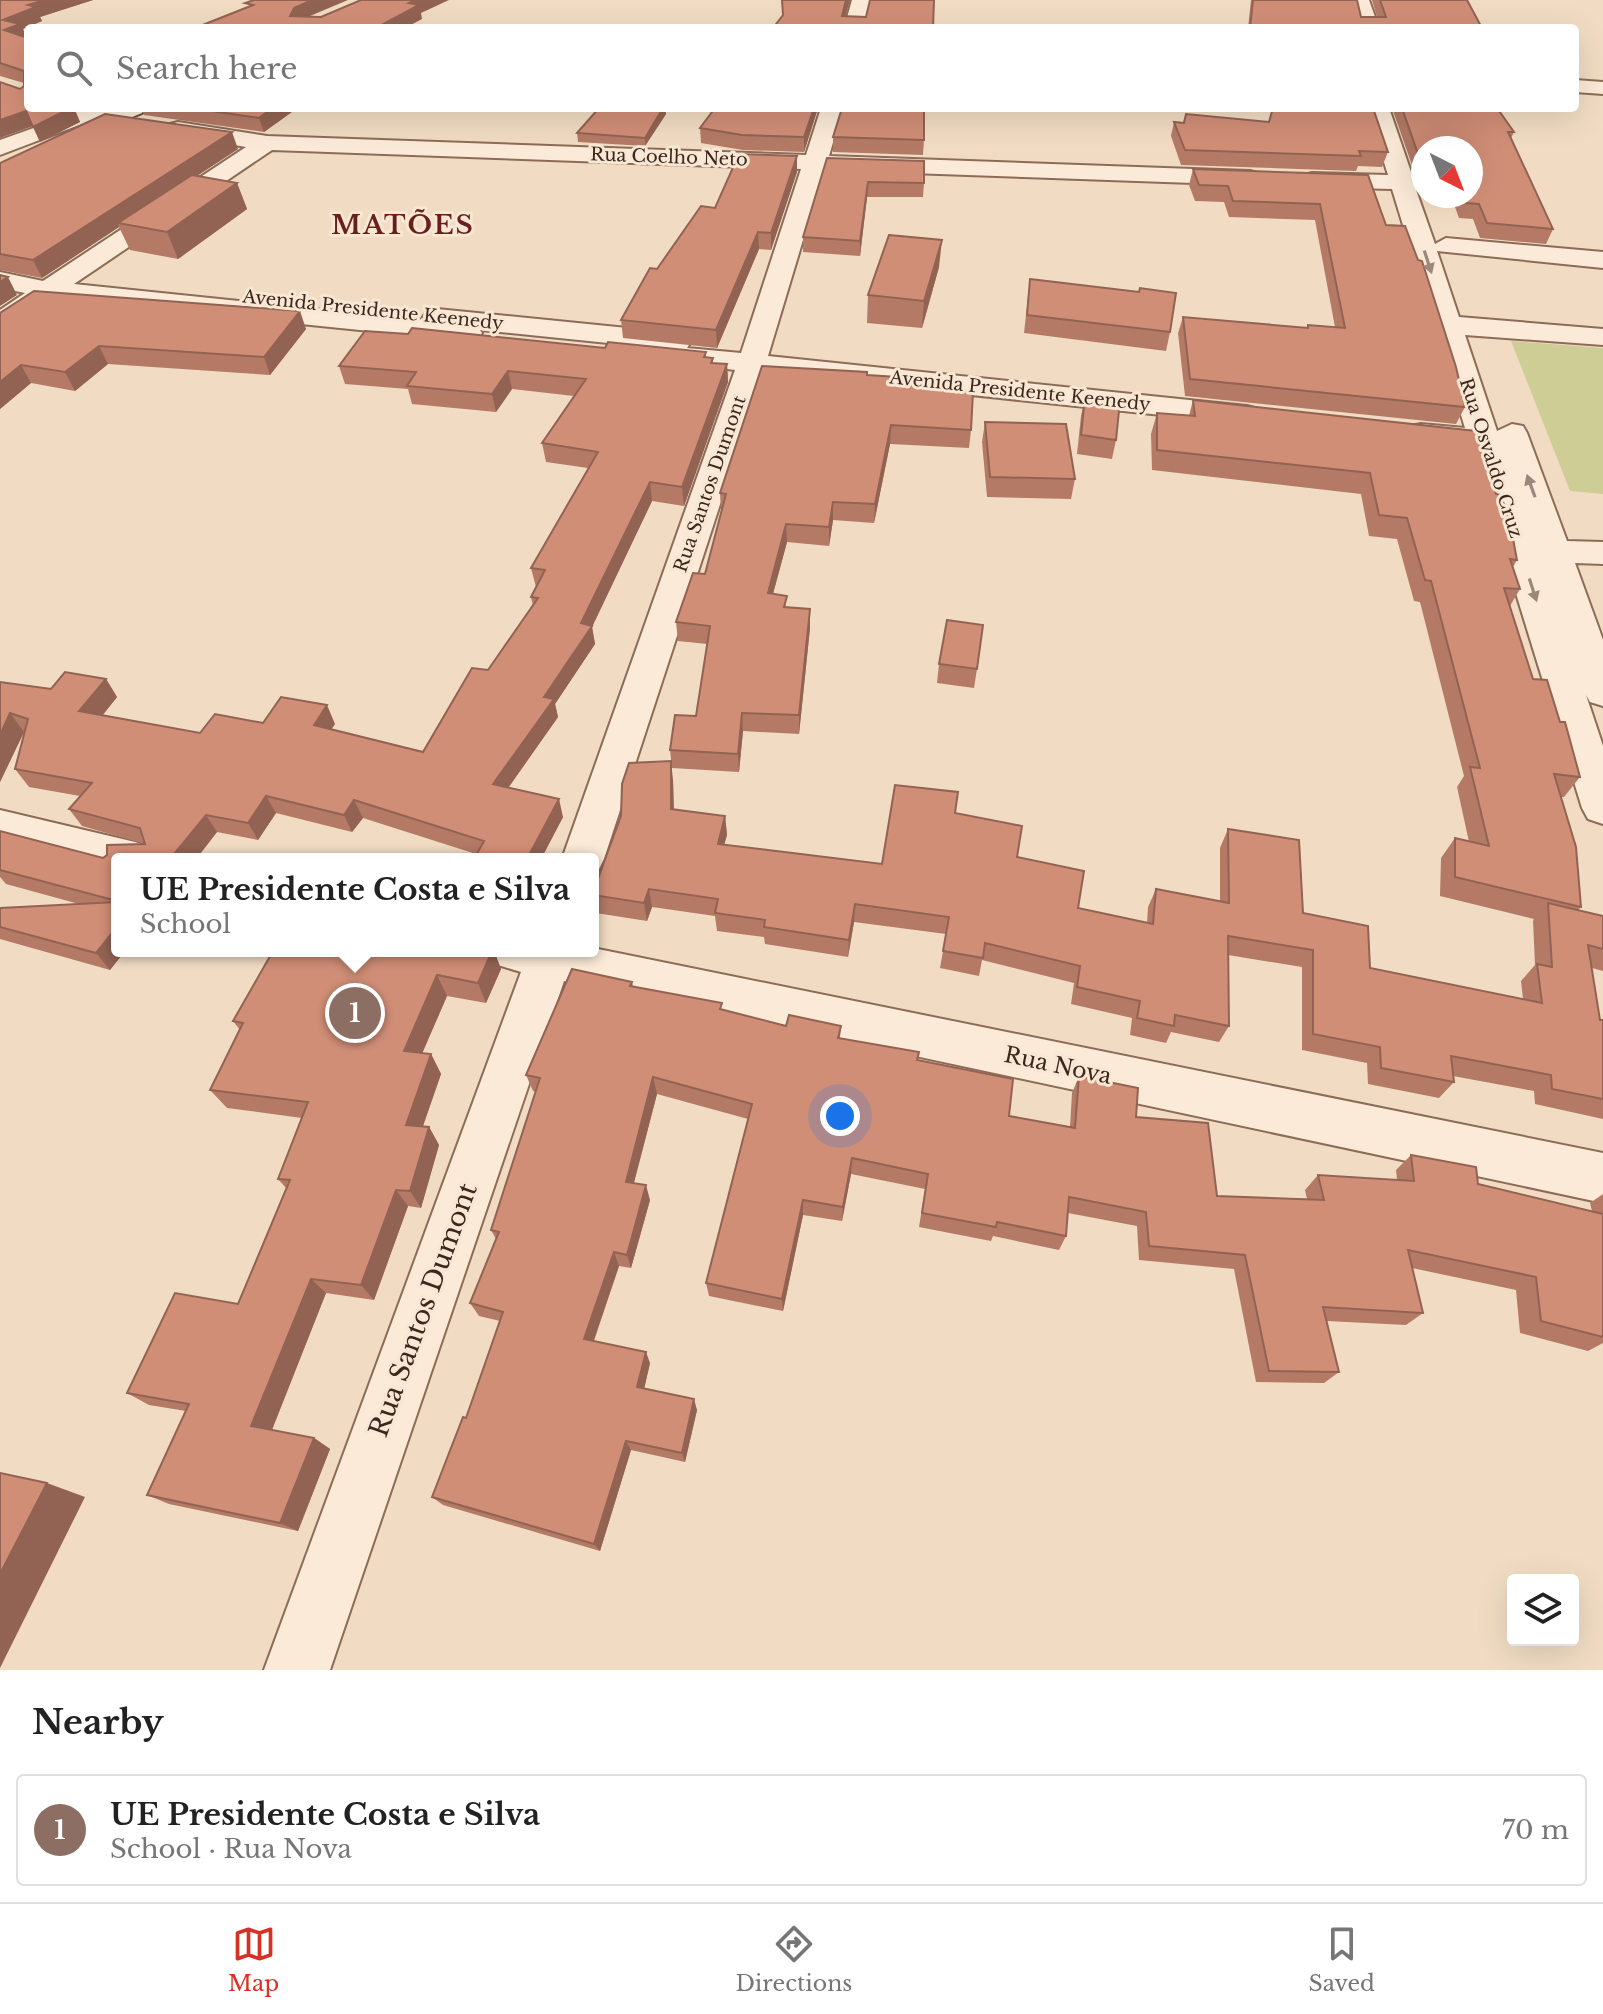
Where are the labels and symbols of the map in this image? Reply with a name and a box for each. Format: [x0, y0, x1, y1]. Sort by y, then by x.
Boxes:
north arrow [1411, 136, 1483, 208]
street label: Rua Coelho Neto [590, 143, 748, 171]
district label: MATÕES [331, 209, 475, 241]
one-way arrow [1422, 251, 1435, 275]
street label: Avenida Presidente Keenedy [240, 285, 505, 335]
street label: Avenida Presidente Keenedy [887, 366, 1152, 416]
street label: Rua Osvaldo Cruz [1455, 375, 1527, 541]
street label: Rua Santos Dumont [669, 393, 751, 575]
one-way arrow [1524, 474, 1536, 498]
one-way arrow [1527, 578, 1540, 602]
pin: 1 [329, 983, 381, 1043]
street label: Rua Nova [1002, 1041, 1115, 1090]
your location [820, 1096, 860, 1136]
street label: Rua Santos Dumont [362, 1179, 484, 1441]

